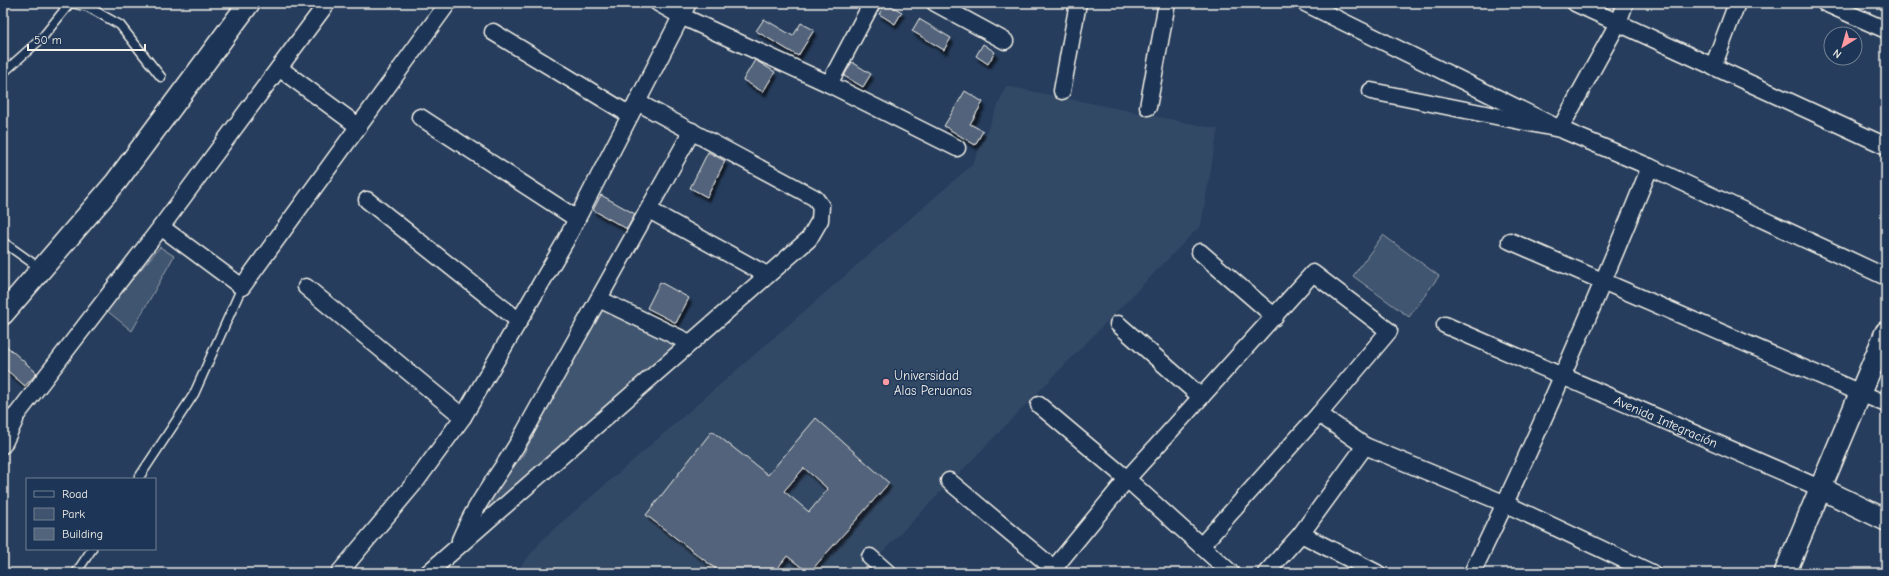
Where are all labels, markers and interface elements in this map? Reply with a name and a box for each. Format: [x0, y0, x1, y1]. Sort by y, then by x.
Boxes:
scale bar [28, 26, 145, 52]
north arrow [1823, 26, 1863, 66]
text: 50 m [34, 33, 62, 47]
text: N [1831, 46, 1844, 61]
place label: Universidad Alas Peruanas [894, 368, 972, 398]
marker: Universidad Alas Peruanas [881, 377, 891, 387]
street label: Avenida Integración [1612, 392, 1720, 450]
legend [26, 478, 156, 550]
text: Road [62, 487, 88, 501]
text: Park [62, 507, 85, 521]
text: Building [62, 527, 103, 541]

